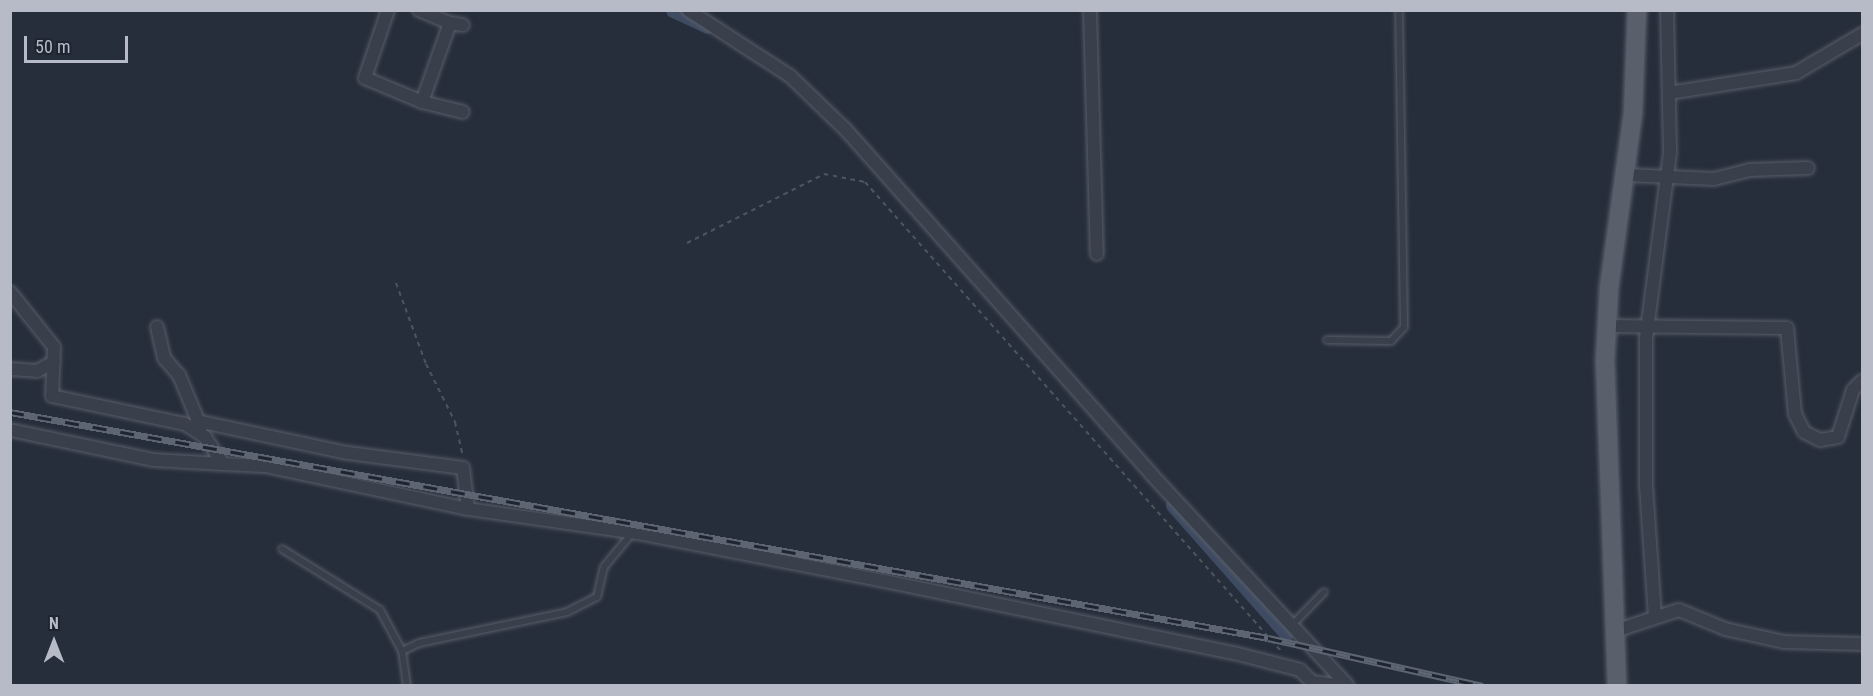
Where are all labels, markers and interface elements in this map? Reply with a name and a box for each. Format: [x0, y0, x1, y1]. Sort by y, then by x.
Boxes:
scale bar [27, 24, 130, 62]
text: 50 m [35, 36, 70, 57]
north arrow [24, 612, 84, 672]
text: N [49, 614, 59, 633]

